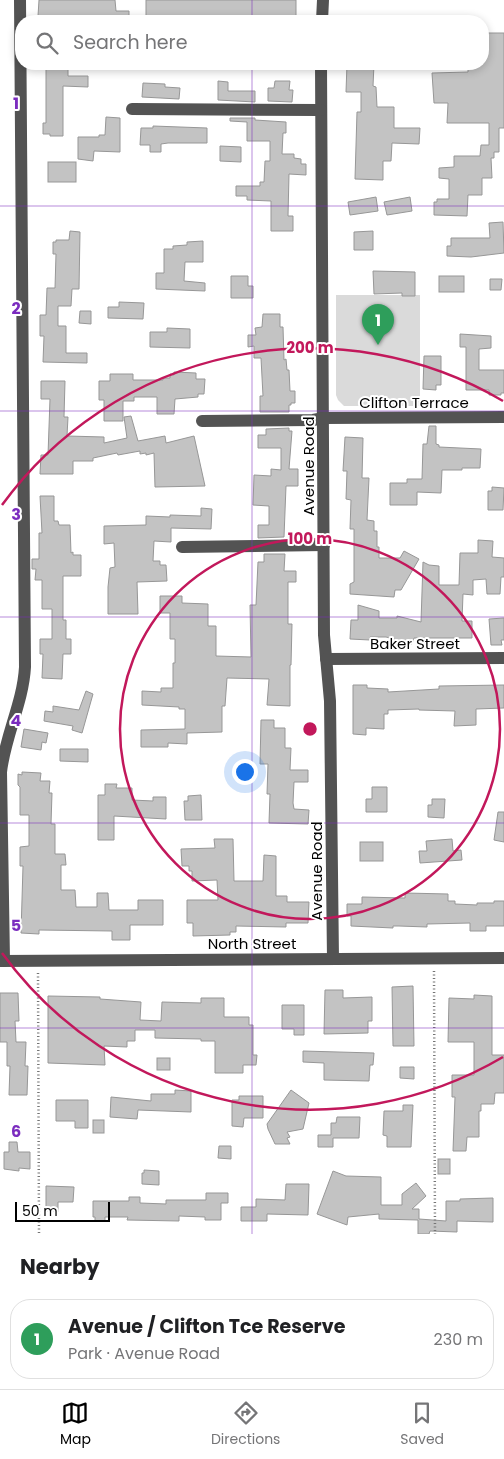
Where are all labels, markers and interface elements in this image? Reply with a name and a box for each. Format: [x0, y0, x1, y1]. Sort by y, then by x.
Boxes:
search box [15, 15, 489, 70]
icon: search [33, 29, 61, 57]
text: Search here [73, 29, 187, 56]
text: 1 [13, 92, 19, 115]
text: 2 [11, 297, 21, 320]
pin: 1 [362, 304, 394, 345]
text: 200 m [286, 337, 334, 358]
street label: Clifton Terrace [359, 392, 469, 413]
street label: Avenue Road [298, 416, 319, 516]
text: 3 [11, 503, 21, 526]
text: 100 m [288, 528, 332, 549]
street label: Baker Street [370, 633, 460, 654]
text: 4 [11, 709, 22, 732]
centre of rings [301, 720, 319, 738]
your location [232, 759, 258, 785]
street label: Avenue Road [306, 821, 327, 921]
text: 5 [11, 914, 21, 937]
street label: North Street [208, 933, 296, 954]
text: 6 [11, 1120, 21, 1143]
scale bar [15, 1199, 110, 1222]
text: 50 m [22, 1201, 58, 1221]
text: Nearby [20, 1252, 100, 1281]
text: Avenue / Clifton Tce Reserve [68, 1313, 345, 1340]
text: 1 [34, 1328, 40, 1351]
text: 230 m [434, 1328, 483, 1351]
text: Park · Avenue Road [68, 1342, 220, 1365]
tab: Map [60, 1399, 91, 1450]
tab: Directions [211, 1399, 280, 1450]
tab: Saved [400, 1399, 444, 1450]

